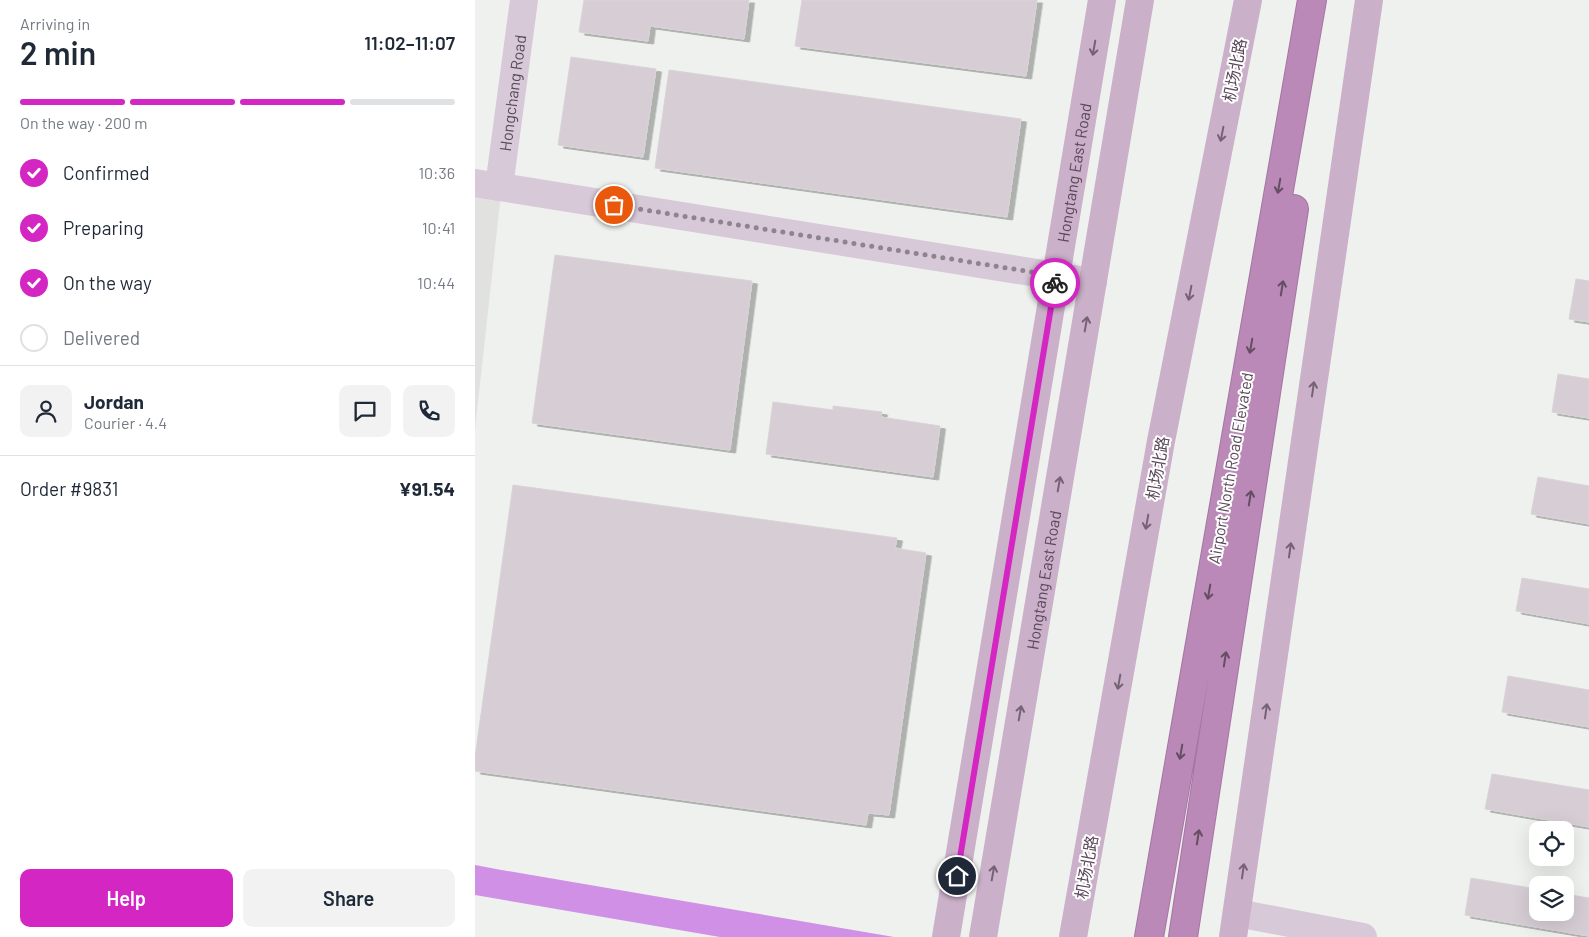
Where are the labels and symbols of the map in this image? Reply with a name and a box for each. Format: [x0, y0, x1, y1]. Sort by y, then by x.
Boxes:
street label: Hongchang Road [494, 33, 529, 152]
street label: 机场北路 [1219, 37, 1249, 103]
one-way arrow [1089, 40, 1099, 56]
street label: Hongtang East Road [1052, 102, 1094, 244]
one-way arrow [1216, 125, 1226, 141]
one-way arrow [1274, 178, 1284, 194]
pin [593, 184, 635, 226]
courier [1030, 258, 1080, 308]
one-way arrow [1277, 281, 1287, 297]
one-way arrow [1185, 285, 1195, 301]
one-way arrow [1081, 316, 1091, 332]
one-way arrow [1246, 338, 1256, 354]
street label: Airport North Road Elevated [1204, 371, 1256, 565]
one-way arrow [1308, 381, 1318, 397]
street label: 机场北路 [1142, 435, 1172, 501]
one-way arrow [1054, 476, 1064, 492]
one-way arrow [1245, 491, 1255, 507]
street label: Hongtang East Road [1022, 509, 1064, 651]
one-way arrow [1141, 513, 1151, 529]
one-way arrow [1285, 542, 1295, 558]
one-way arrow [1203, 584, 1213, 600]
one-way arrow [1220, 651, 1230, 667]
one-way arrow [1113, 673, 1123, 689]
one-way arrow [1262, 703, 1272, 719]
one-way arrow [1016, 706, 1026, 722]
one-way arrow [1175, 744, 1185, 760]
one-way arrow [1193, 829, 1203, 845]
street label: 机场北路 [1071, 834, 1101, 900]
pin [936, 855, 978, 897]
one-way arrow [1238, 864, 1248, 880]
one-way arrow [989, 866, 999, 882]

